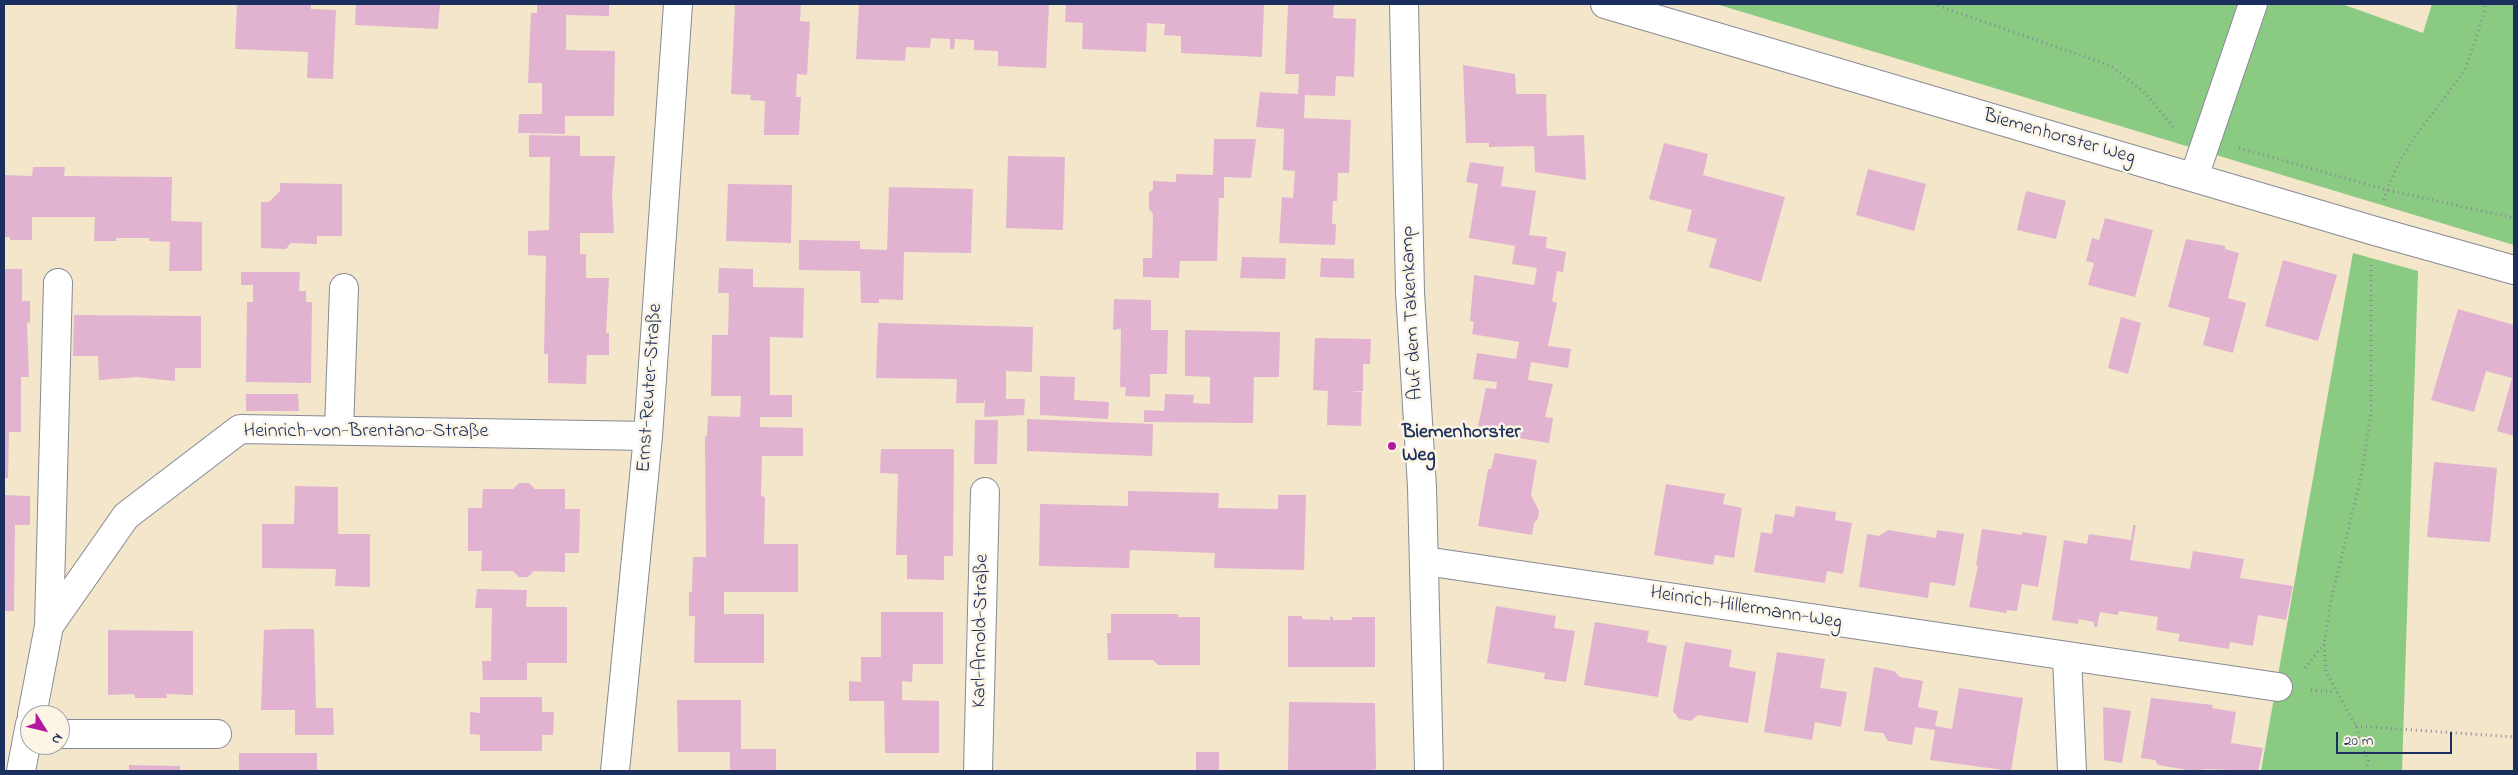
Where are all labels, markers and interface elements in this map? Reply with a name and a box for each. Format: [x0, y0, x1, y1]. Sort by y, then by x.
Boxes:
street label: Biemenhorster Weg [1980, 105, 2138, 171]
street label: Auf dem Takenkamp [1396, 225, 1430, 401]
street label: Ernst-Reuter-Straße [633, 303, 669, 473]
street label: Heinrich-von-Brentano-Straße [244, 421, 488, 445]
place label: Biemenhorster Weg [1402, 422, 1521, 469]
marker: Biemenhorster Weg [1386, 440, 1398, 452]
street label: Karl-Arnold-Straße [969, 554, 995, 708]
street label: Heinrich-Hillermann-Weg [1648, 582, 1844, 636]
north arrow [20, 705, 70, 755]
scale bar [2338, 722, 2454, 754]
text: N [45, 729, 68, 749]
text: 20 m [2344, 730, 2373, 752]

